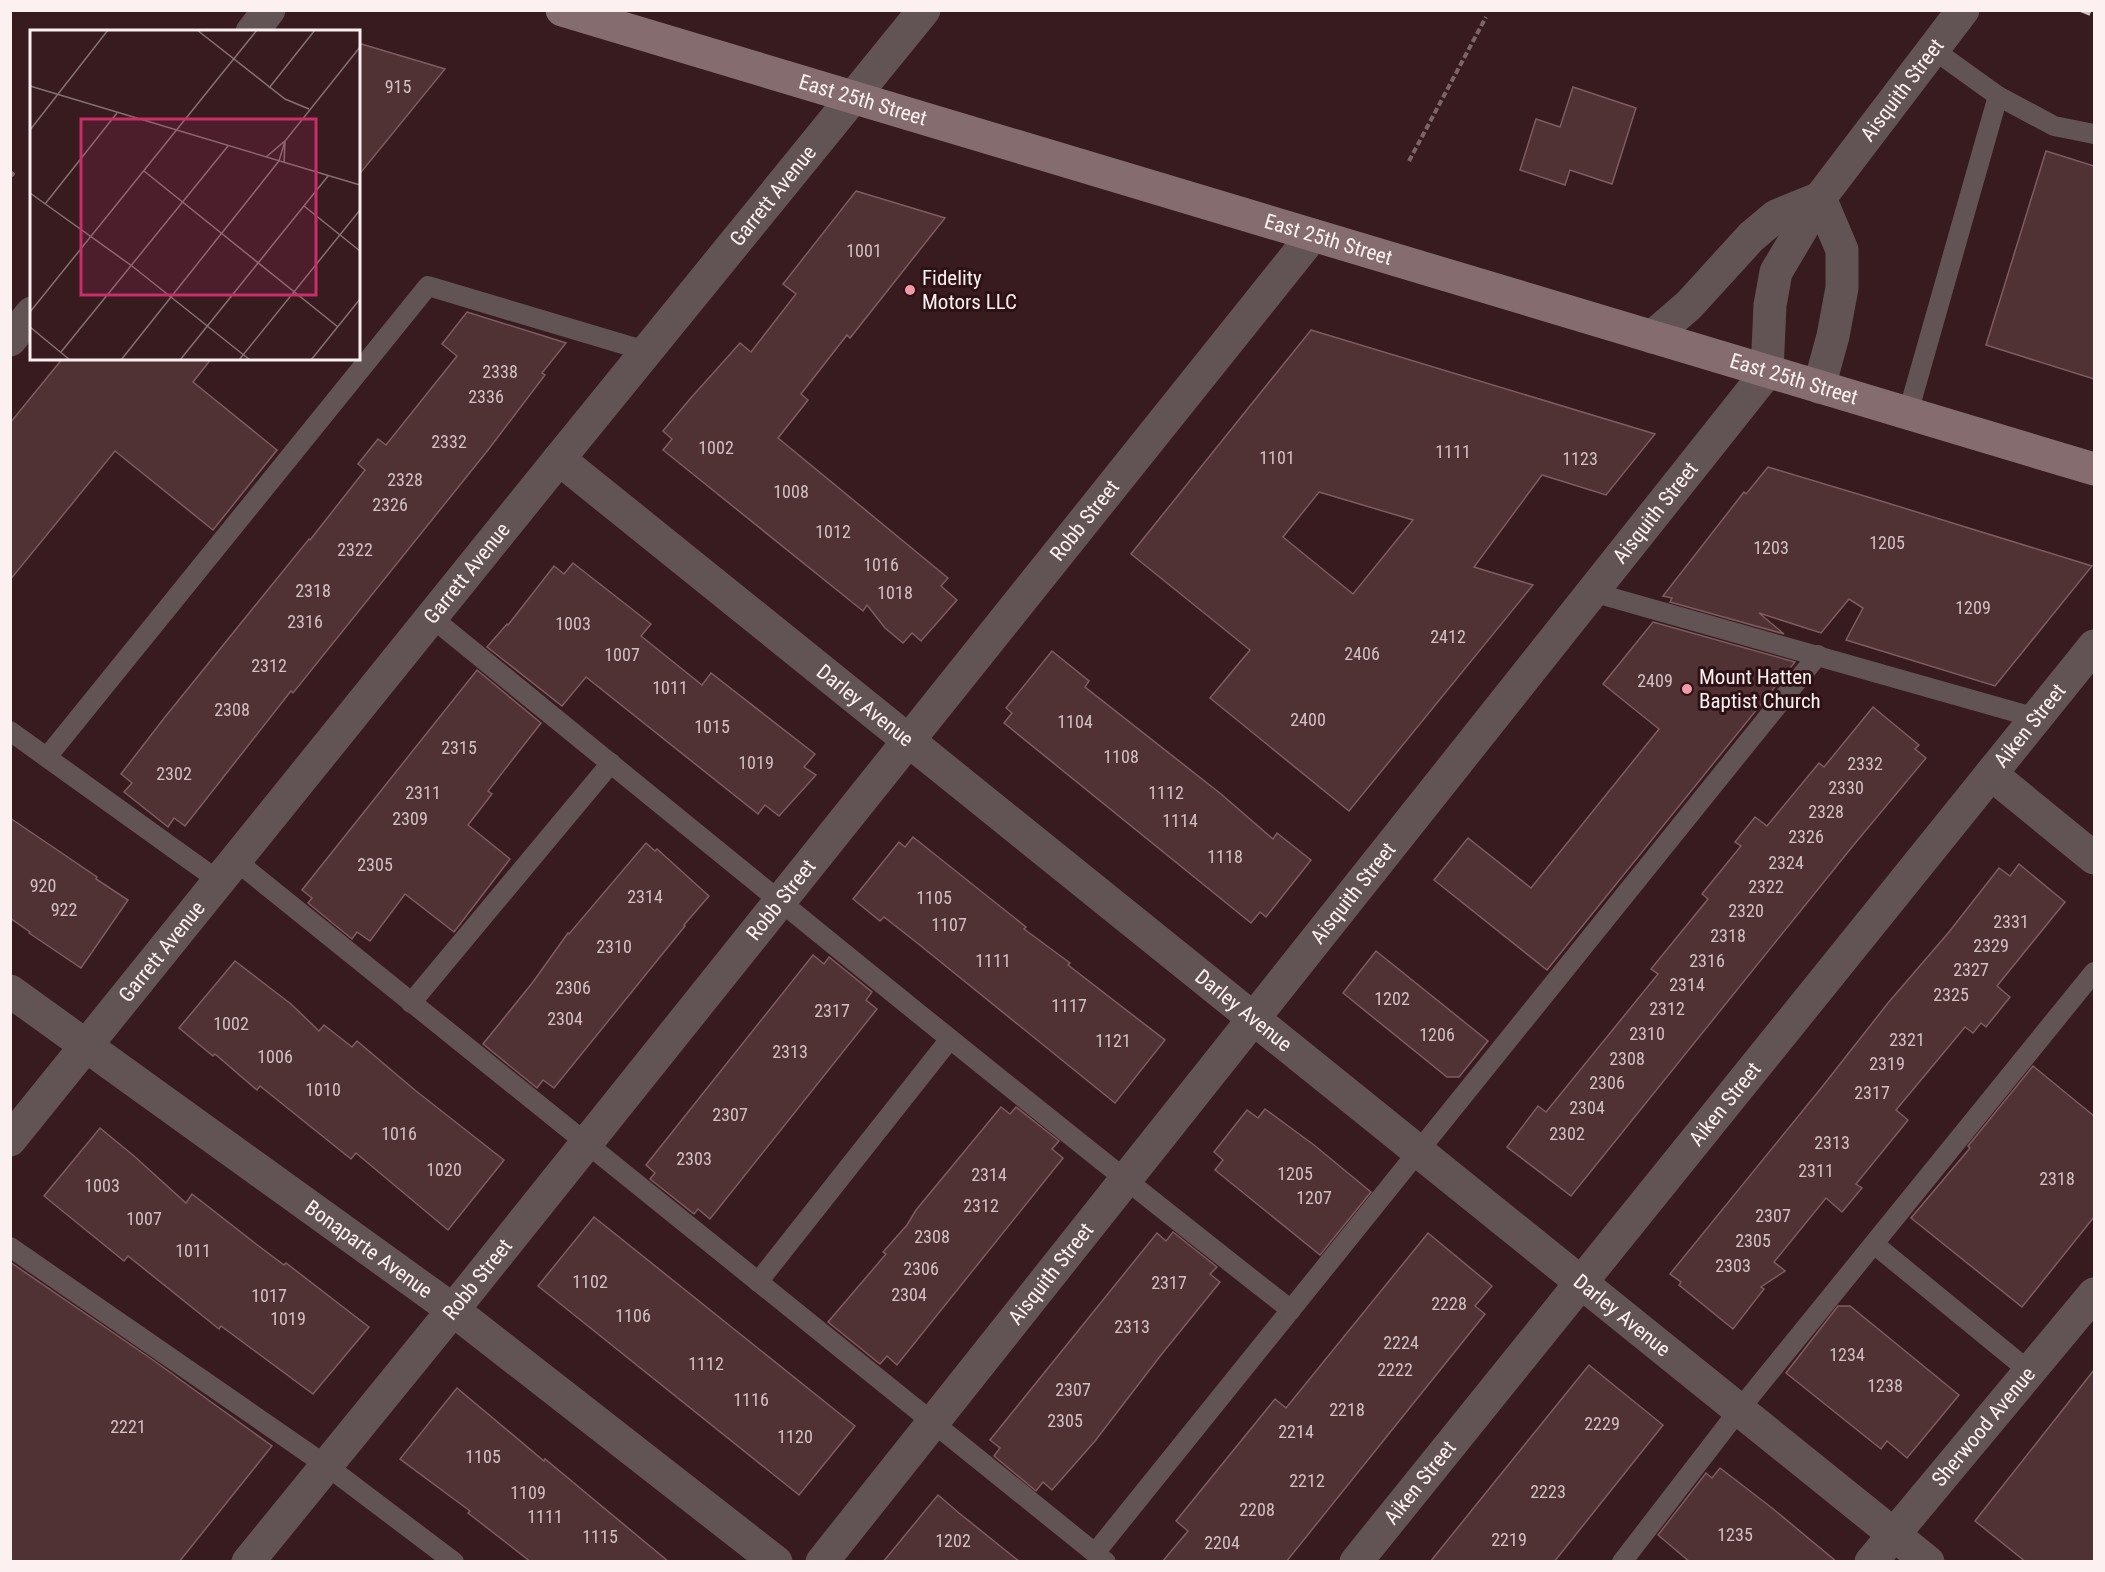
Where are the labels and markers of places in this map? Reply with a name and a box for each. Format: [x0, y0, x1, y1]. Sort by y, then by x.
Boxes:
place label: Fidelity Motors LLC [922, 266, 1017, 314]
marker: Fidelity Motors LLC [903, 283, 917, 297]
place label: Mount Hatten Baptist Church [1699, 665, 1821, 713]
marker: Mount Hatten Baptist Church [1680, 682, 1694, 696]

